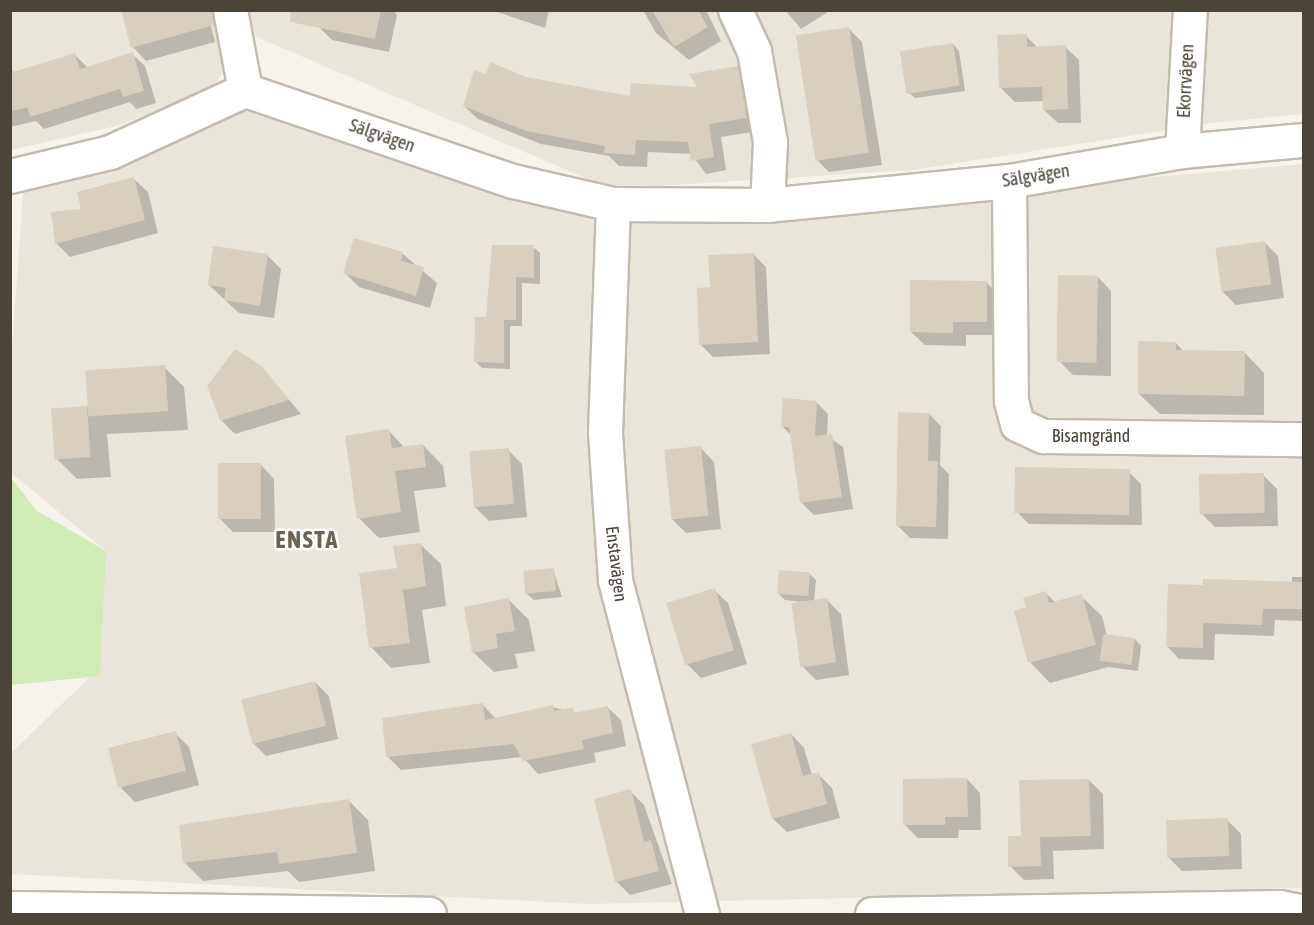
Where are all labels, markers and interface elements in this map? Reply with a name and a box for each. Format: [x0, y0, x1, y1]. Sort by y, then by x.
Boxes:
street label: Ekorrvägen [1173, 43, 1199, 119]
street label: Sälgvägen [346, 115, 418, 157]
street label: Sälgvägen [1001, 160, 1071, 192]
street label: Bisamgränd [1052, 425, 1130, 447]
street label: Enstavägen [601, 525, 631, 603]
district label: ENSTA [275, 526, 339, 554]

